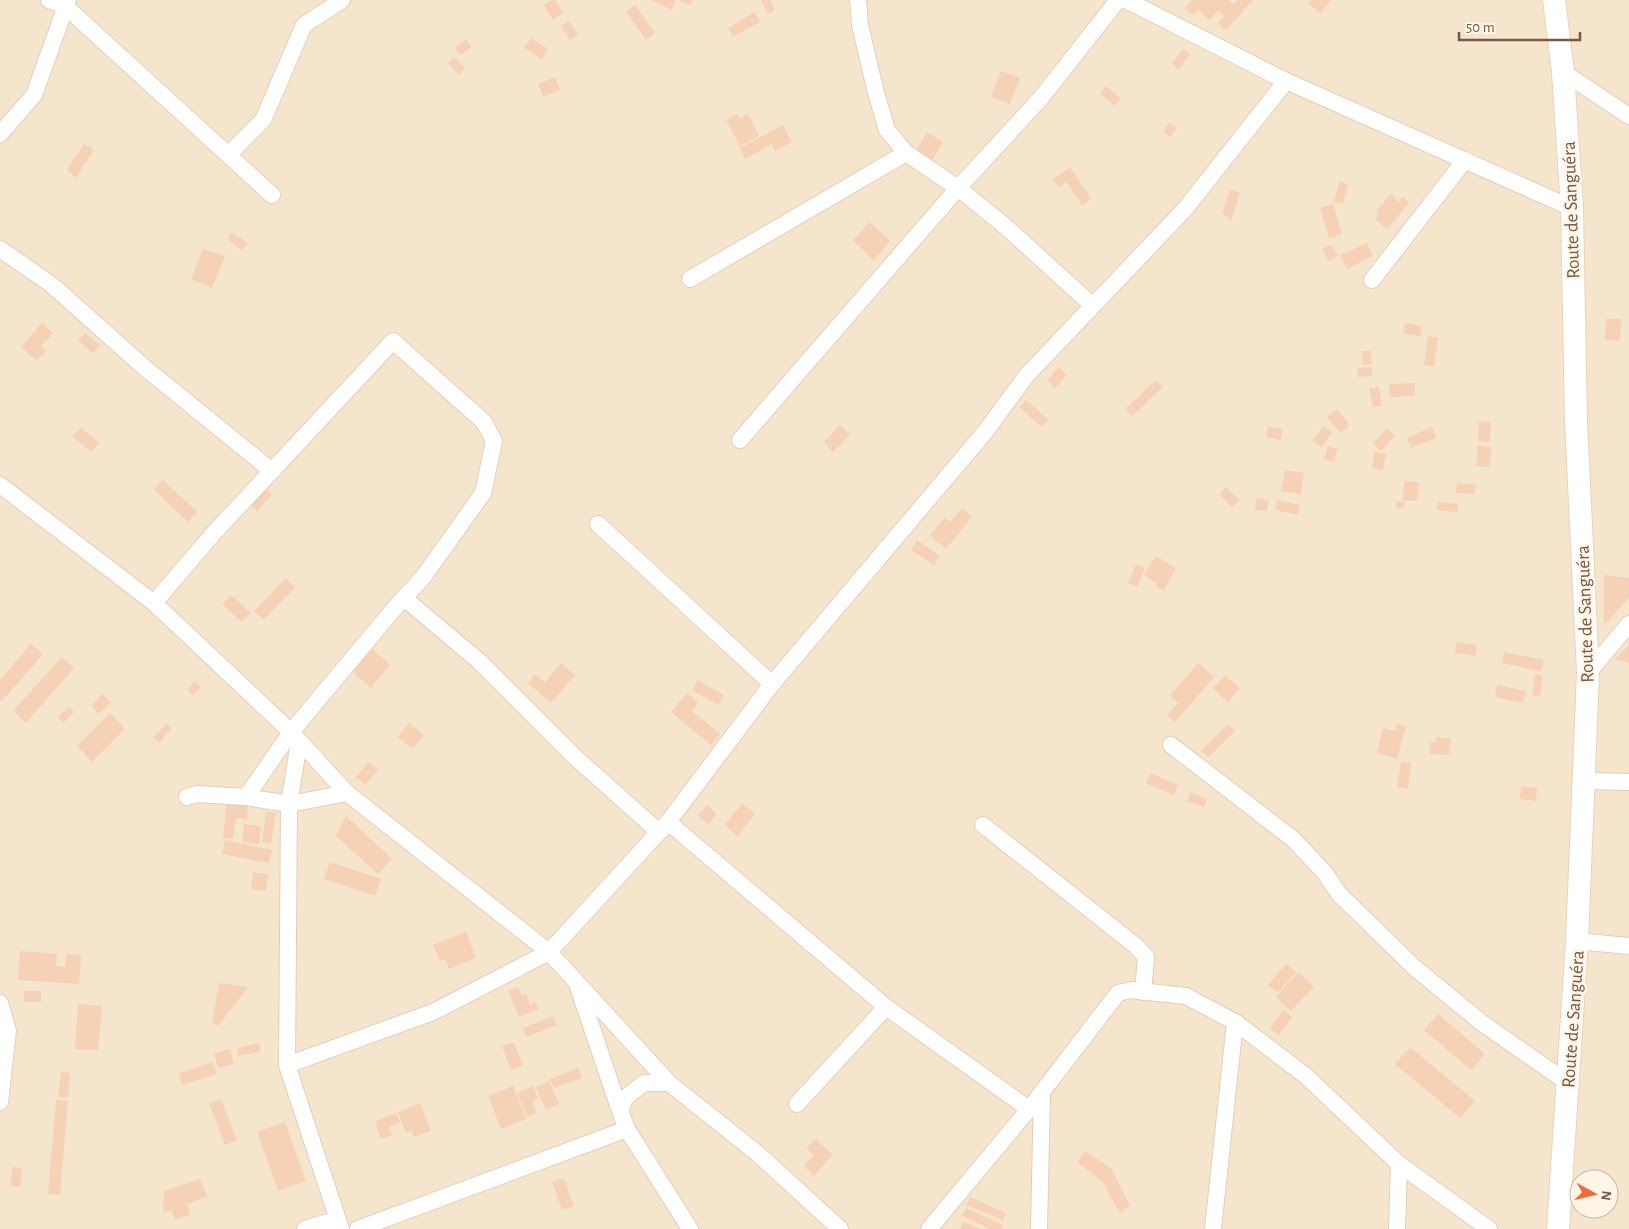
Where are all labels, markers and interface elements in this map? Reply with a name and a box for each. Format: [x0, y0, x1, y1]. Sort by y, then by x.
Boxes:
scale bar [1459, 10, 1580, 42]
text: 50 m [1466, 20, 1495, 35]
street label: Route de Sanguéra [1560, 141, 1583, 279]
street label: Route de Sanguéra [1574, 545, 1597, 683]
street label: Route de Sanguéra [1559, 950, 1588, 1088]
north arrow [1569, 1169, 1619, 1219]
text: N [1598, 1190, 1613, 1201]

